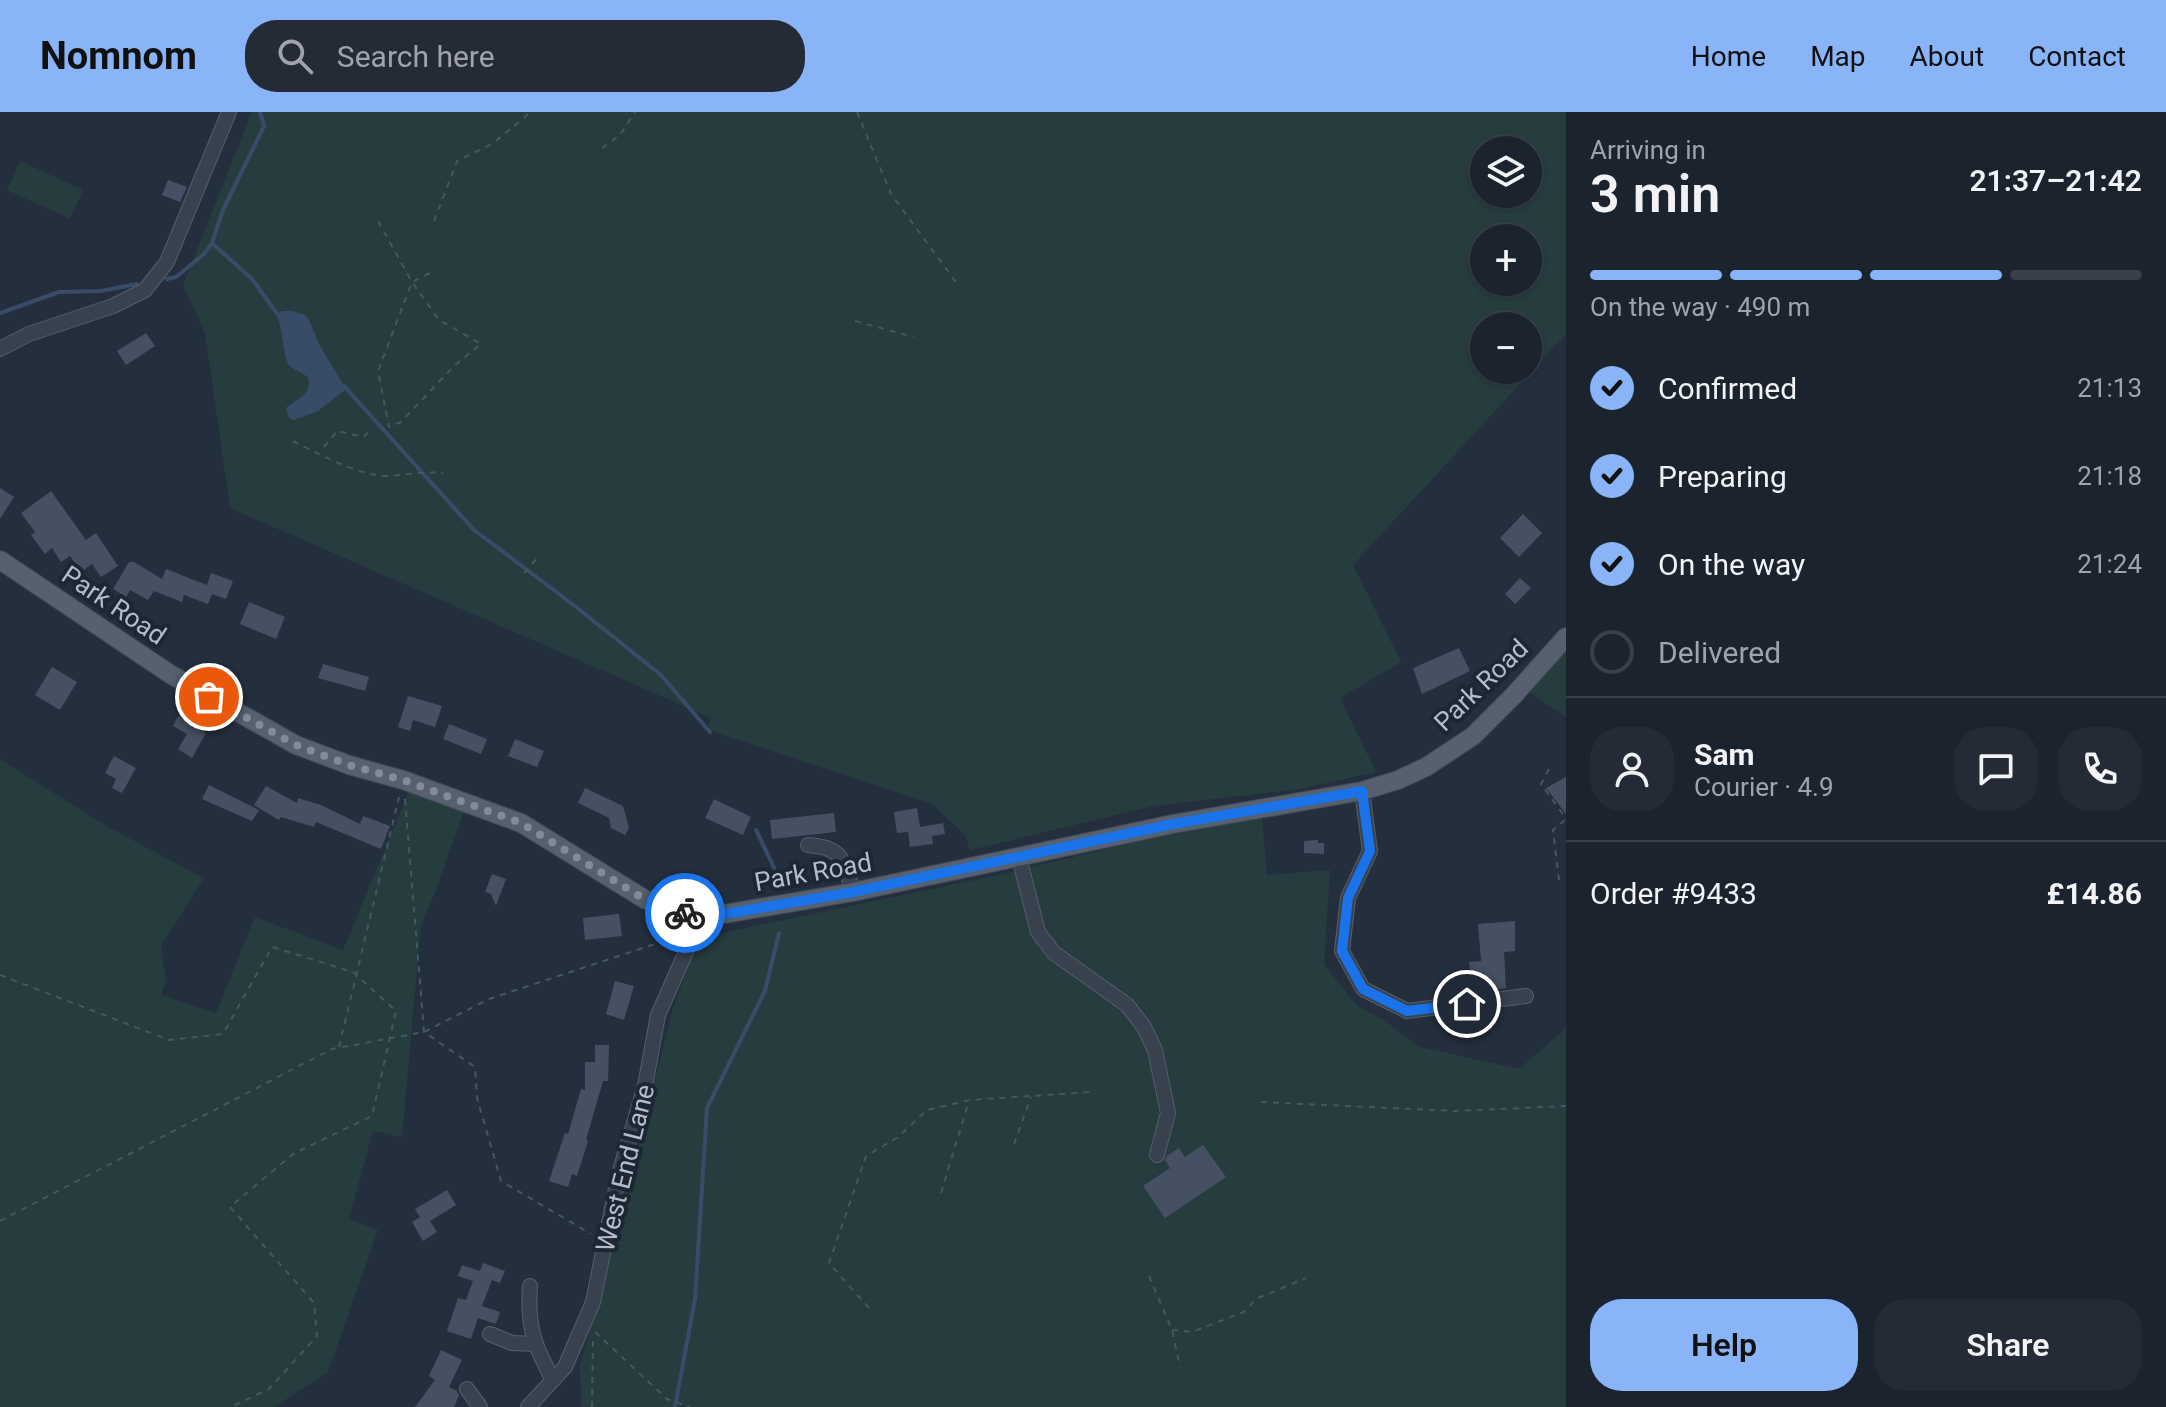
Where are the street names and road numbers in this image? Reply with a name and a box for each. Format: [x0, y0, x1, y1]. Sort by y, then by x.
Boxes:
street label: Park Road [56, 559, 172, 651]
street label: Park Road [1428, 633, 1534, 737]
street label: Park Road [752, 847, 874, 897]
street label: West End Lane [590, 1081, 660, 1255]

